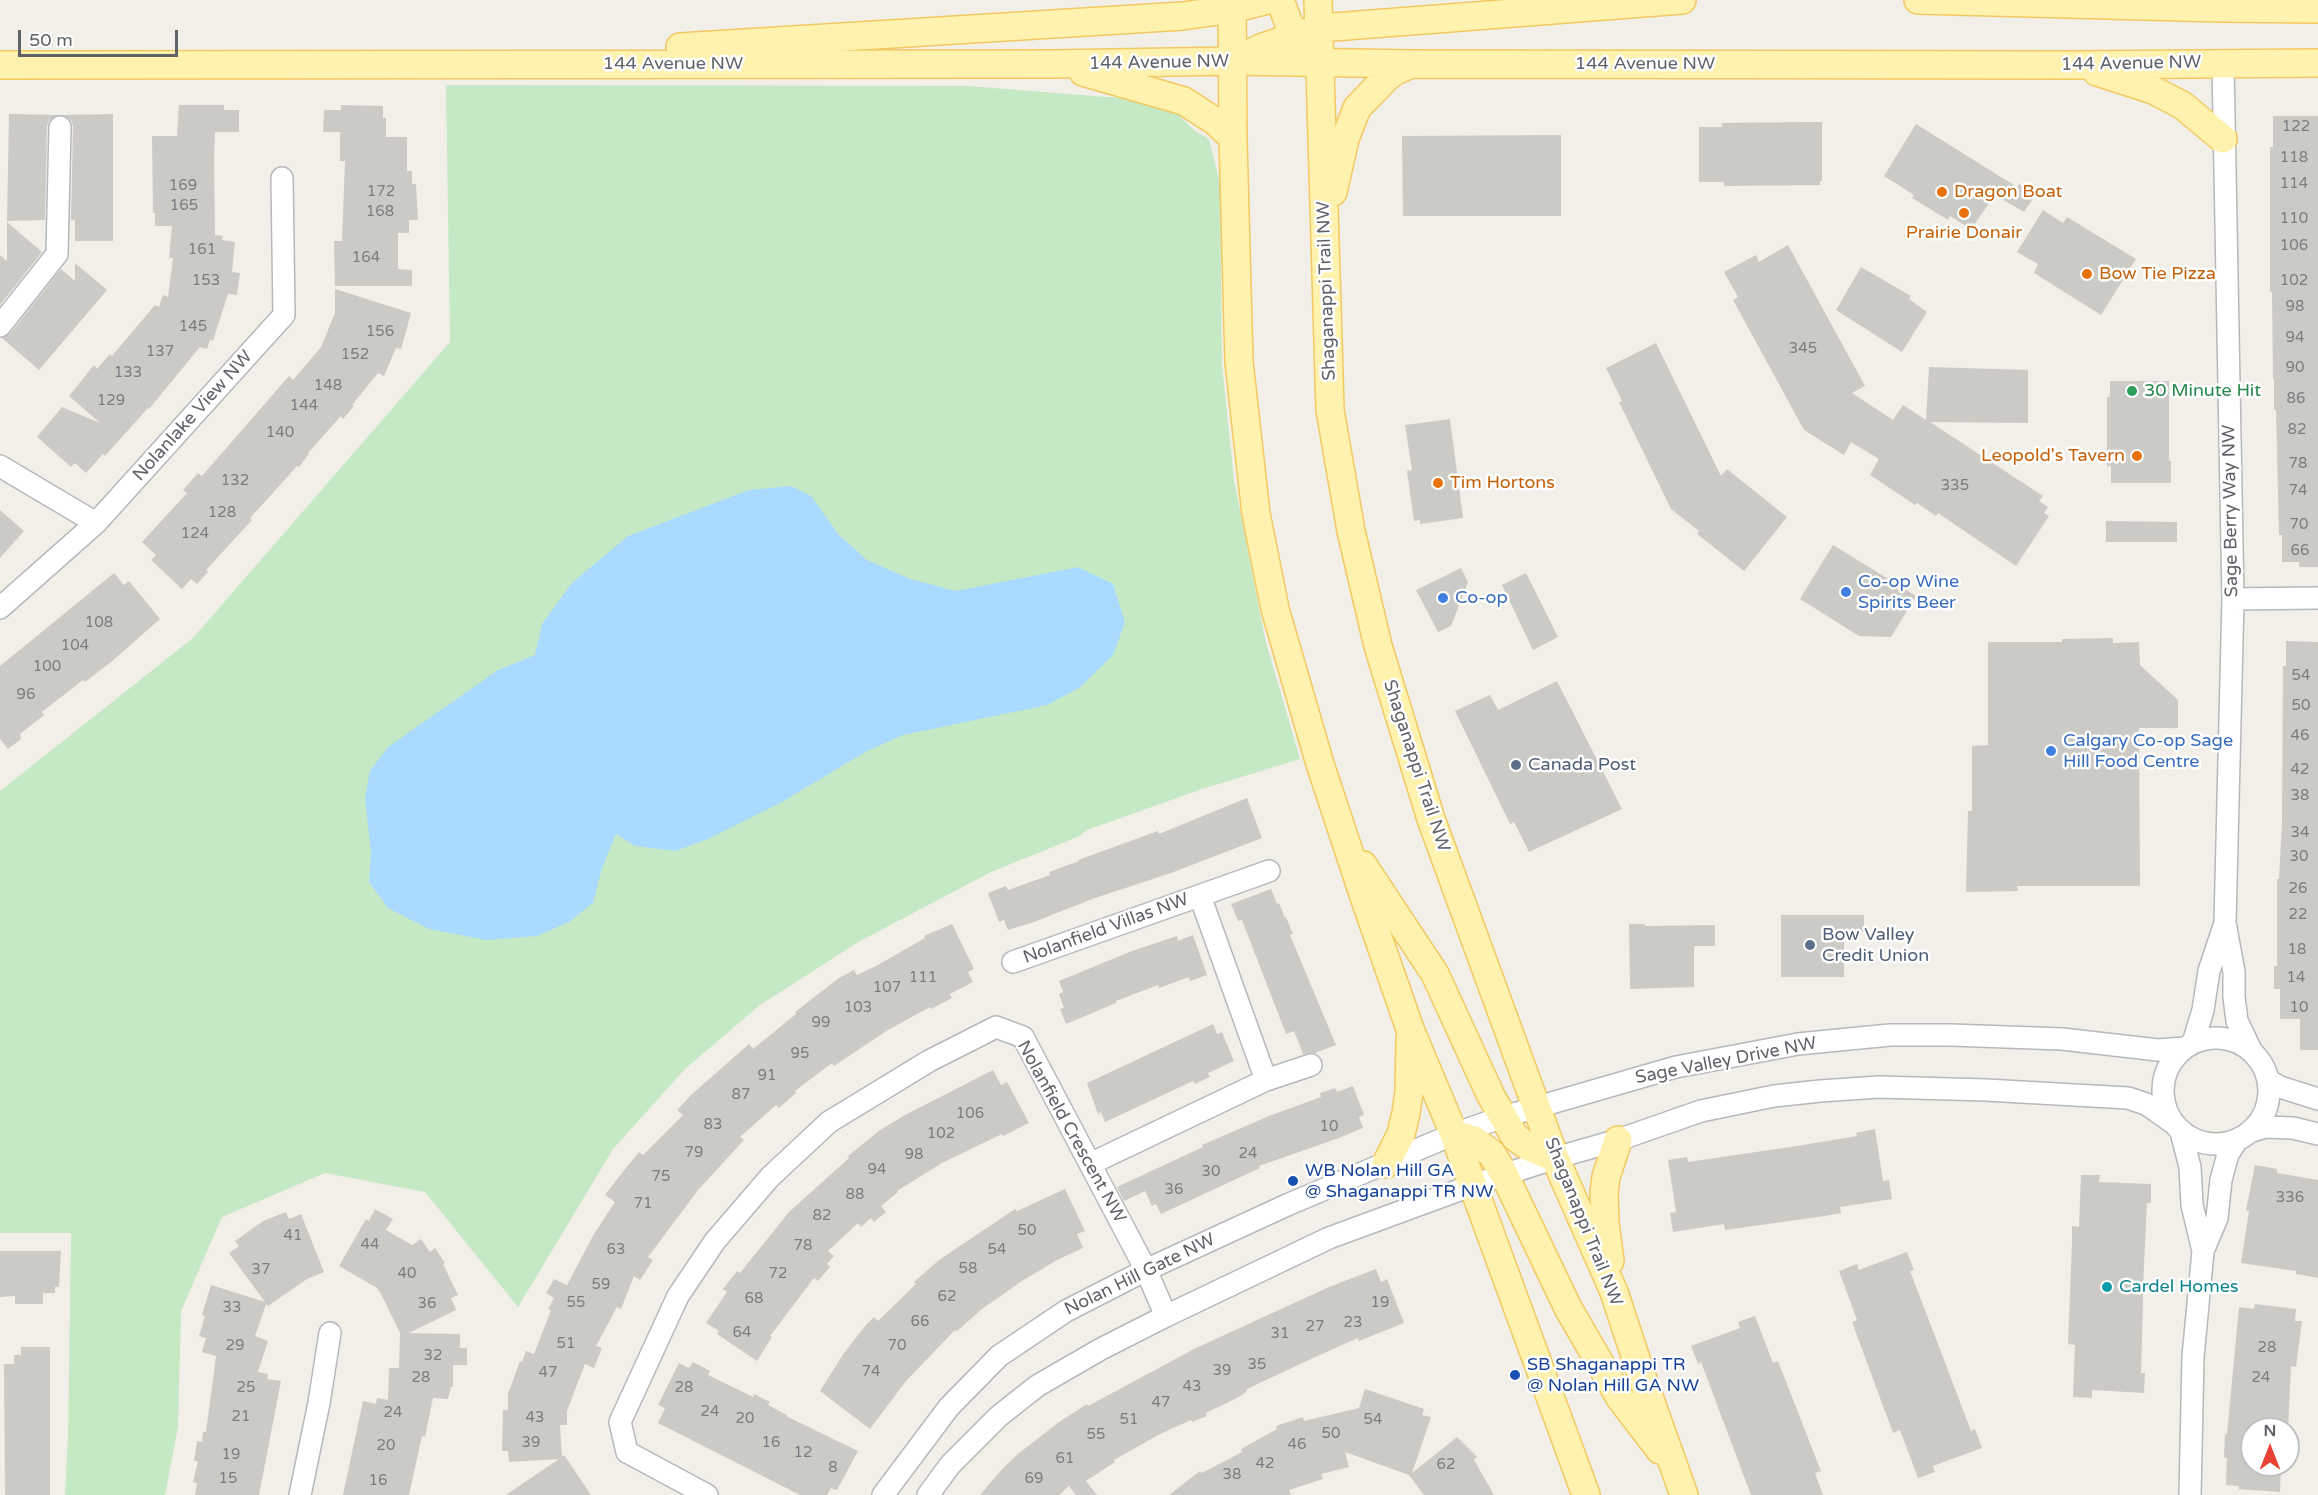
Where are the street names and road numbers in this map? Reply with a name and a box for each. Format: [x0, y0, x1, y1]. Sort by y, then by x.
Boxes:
street label: 144 Avenue NW [1089, 51, 1229, 75]
street label: 144 Avenue NW [2061, 52, 2201, 76]
street label: 144 Avenue NW [603, 53, 743, 75]
street label: 144 Avenue NW [1575, 53, 1715, 75]
street label: Shaganappi Trail NW [1313, 201, 1341, 381]
street label: Nolanlake View NW [129, 346, 257, 486]
street label: Sage Berry Way NW [2219, 425, 2243, 597]
street label: Shaganappi Trail NW [1378, 677, 1454, 855]
street label: Nolanfield Villas NW [1020, 889, 1192, 969]
street label: Sage Valley Drive NW [1634, 1033, 1818, 1089]
street label: Nolanfield Crescent NW [1012, 1037, 1130, 1227]
street label: Shaganappi Trail NW [1539, 1135, 1627, 1309]
street label: Nolan Hill Gate NW [1061, 1229, 1219, 1321]

